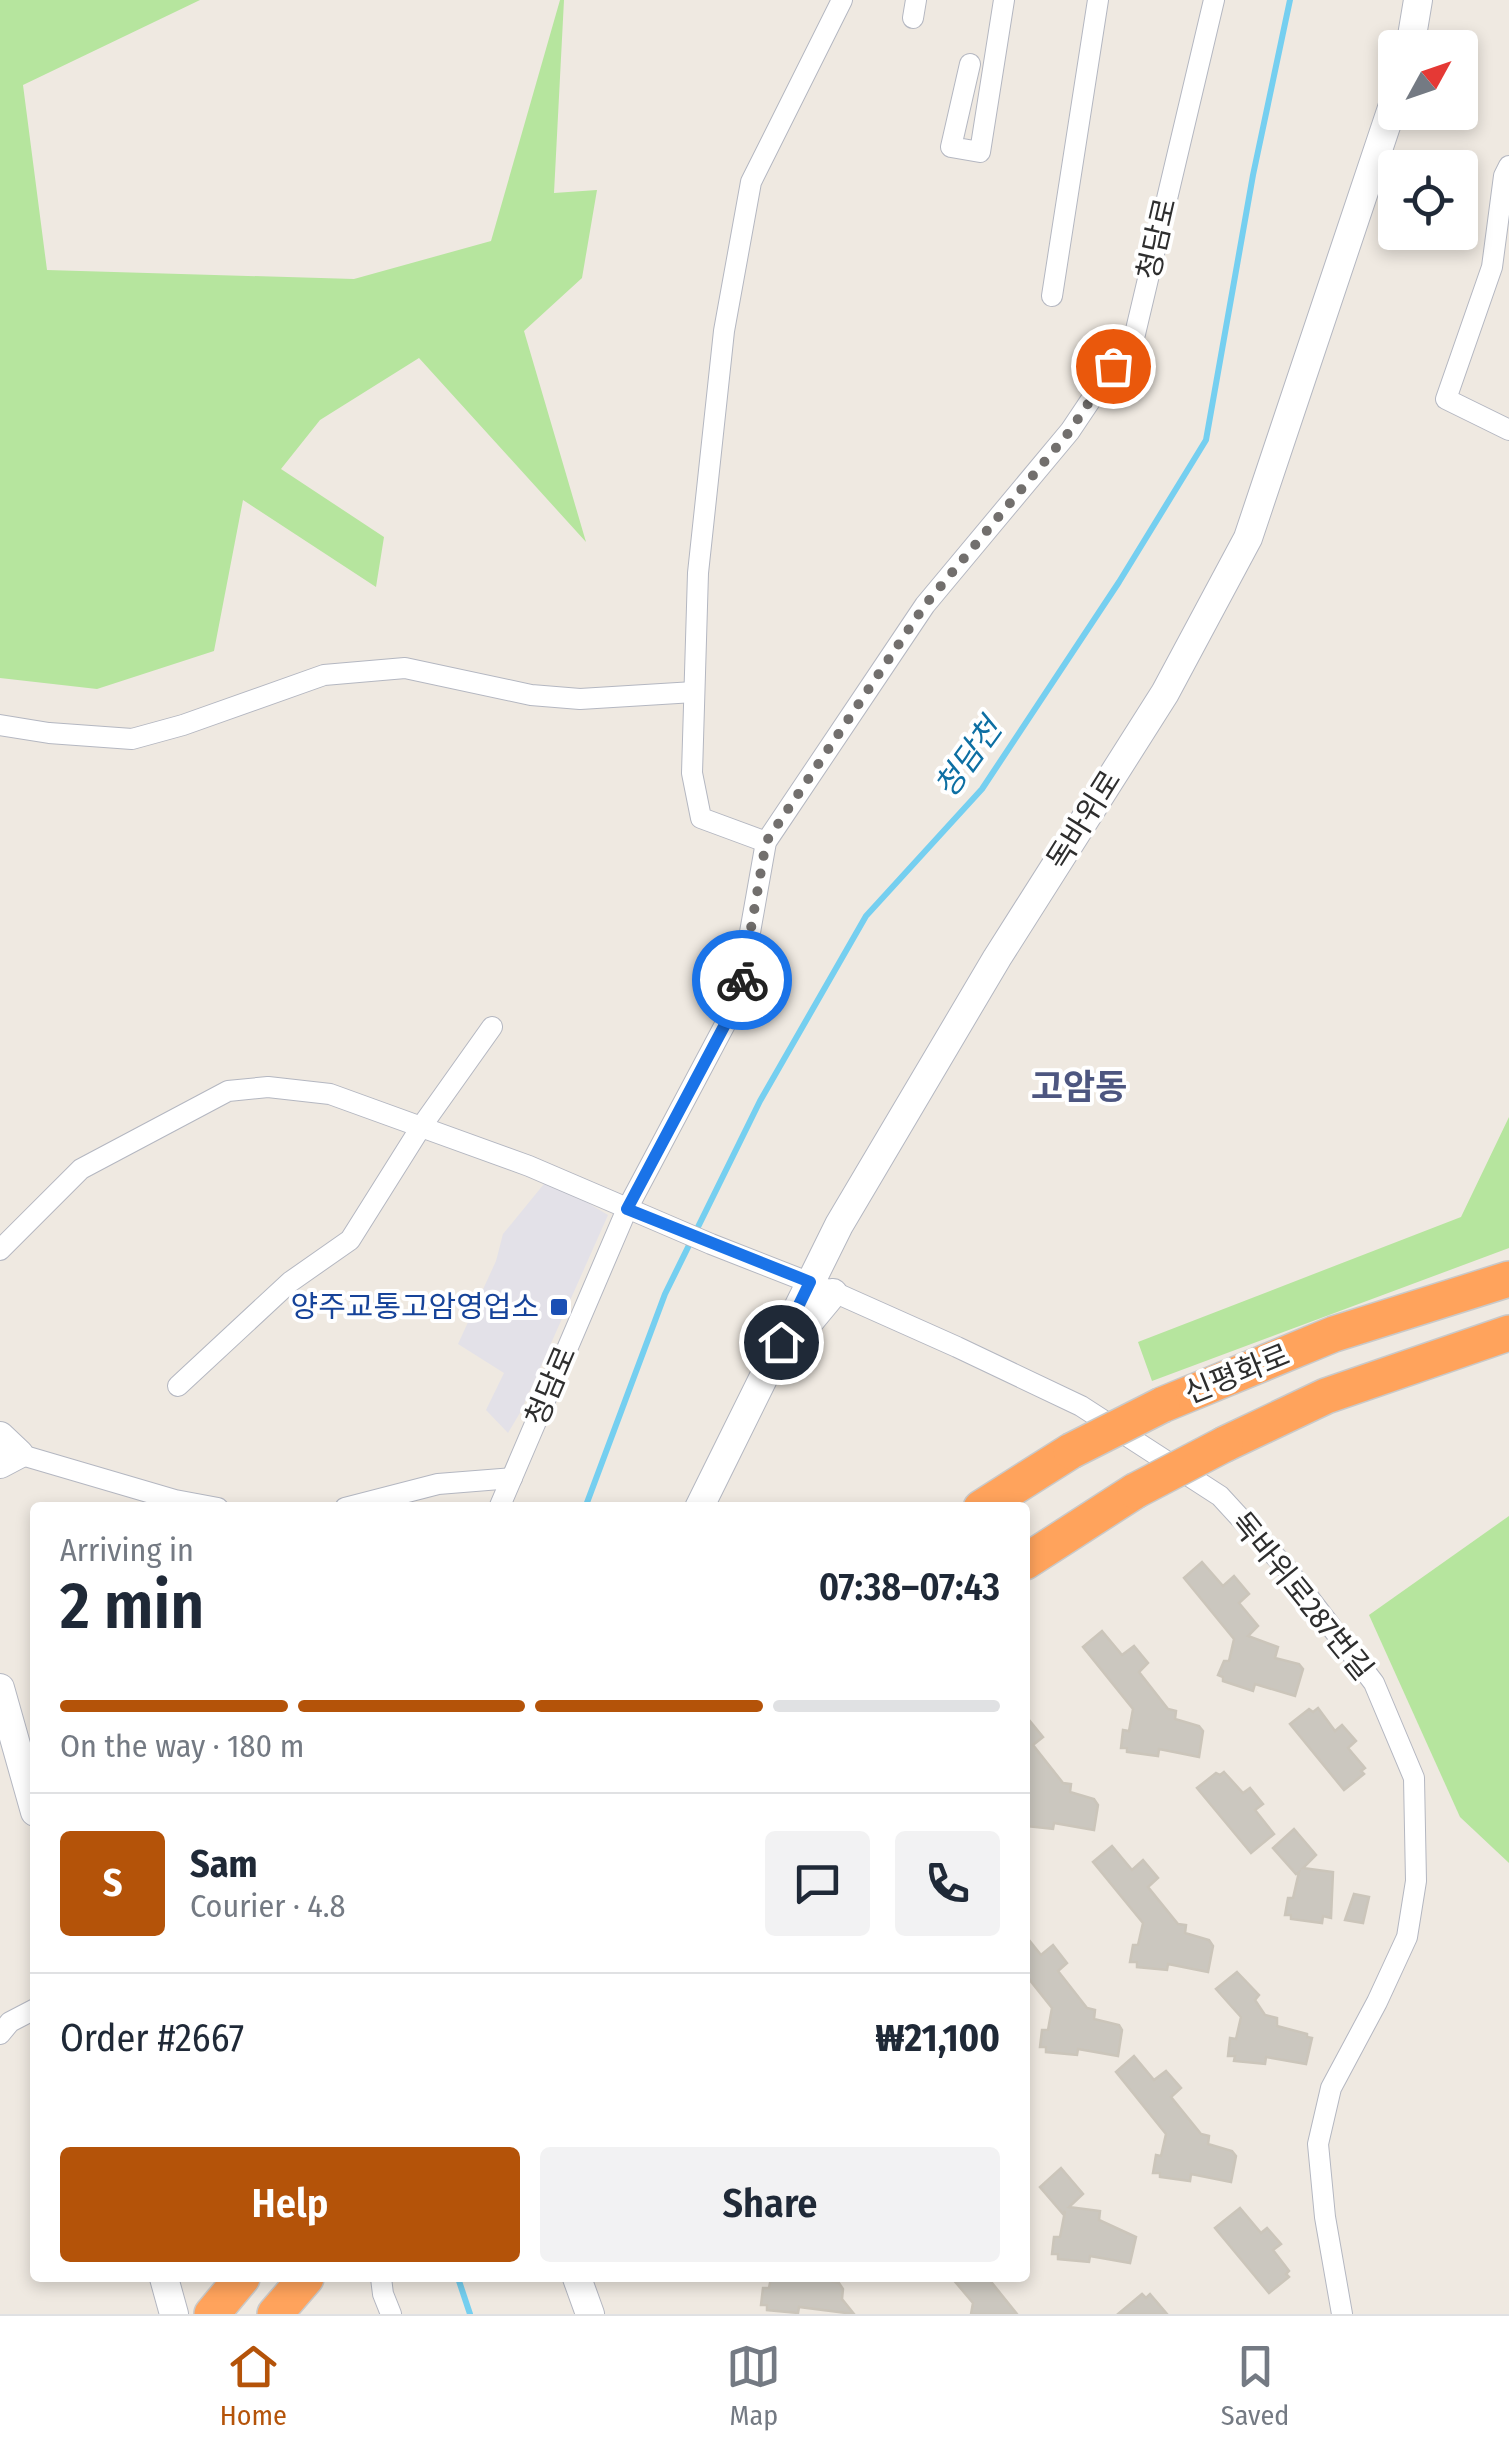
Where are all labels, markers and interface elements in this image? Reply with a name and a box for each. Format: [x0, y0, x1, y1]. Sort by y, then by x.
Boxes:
north arrow [1378, 30, 1478, 130]
map controls [1378, 30, 1478, 250]
button: locate [1378, 150, 1478, 250]
street label: 청담로 [1130, 195, 1184, 283]
pin [1071, 324, 1156, 409]
icon: bag [1086, 339, 1141, 394]
water label: 청담천 [927, 708, 1011, 805]
street label: 독바위로 [1039, 764, 1129, 876]
courier [692, 930, 792, 1030]
icon: bike [715, 953, 770, 1008]
district label: 고암동 [1031, 1066, 1127, 1108]
place label: 양주교통고암영업소 [291, 1289, 539, 1325]
marker: 양주교통고암영업소 [548, 1296, 570, 1318]
pin [739, 1300, 824, 1385]
icon: home [754, 1315, 809, 1370]
street label: 신평화로 [1179, 1337, 1295, 1411]
street label: 청담로 [518, 1341, 584, 1431]
street label: 독바위로287번길 [1223, 1505, 1381, 1687]
text: Arriving in [60, 1531, 194, 1569]
text: 07:38–07:43 [819, 1564, 1000, 1610]
text: 2 min [60, 1567, 204, 1645]
text: On the way · 180 m [60, 1727, 304, 1765]
button: chat [765, 1831, 870, 1936]
button: phone [895, 1831, 1000, 1936]
text: Sam [190, 1841, 258, 1887]
text: S [103, 1860, 122, 1906]
text: Courier · 4.8 [190, 1887, 346, 1925]
text: Order #2667 [60, 2015, 244, 2061]
text: ₩21,100 [875, 2015, 1000, 2061]
button: Help [60, 2147, 520, 2262]
button: Share [540, 2147, 1000, 2262]
tab: Home [220, 2339, 287, 2432]
tab: Map [726, 2339, 781, 2432]
tab: Saved [1221, 2339, 1289, 2432]

